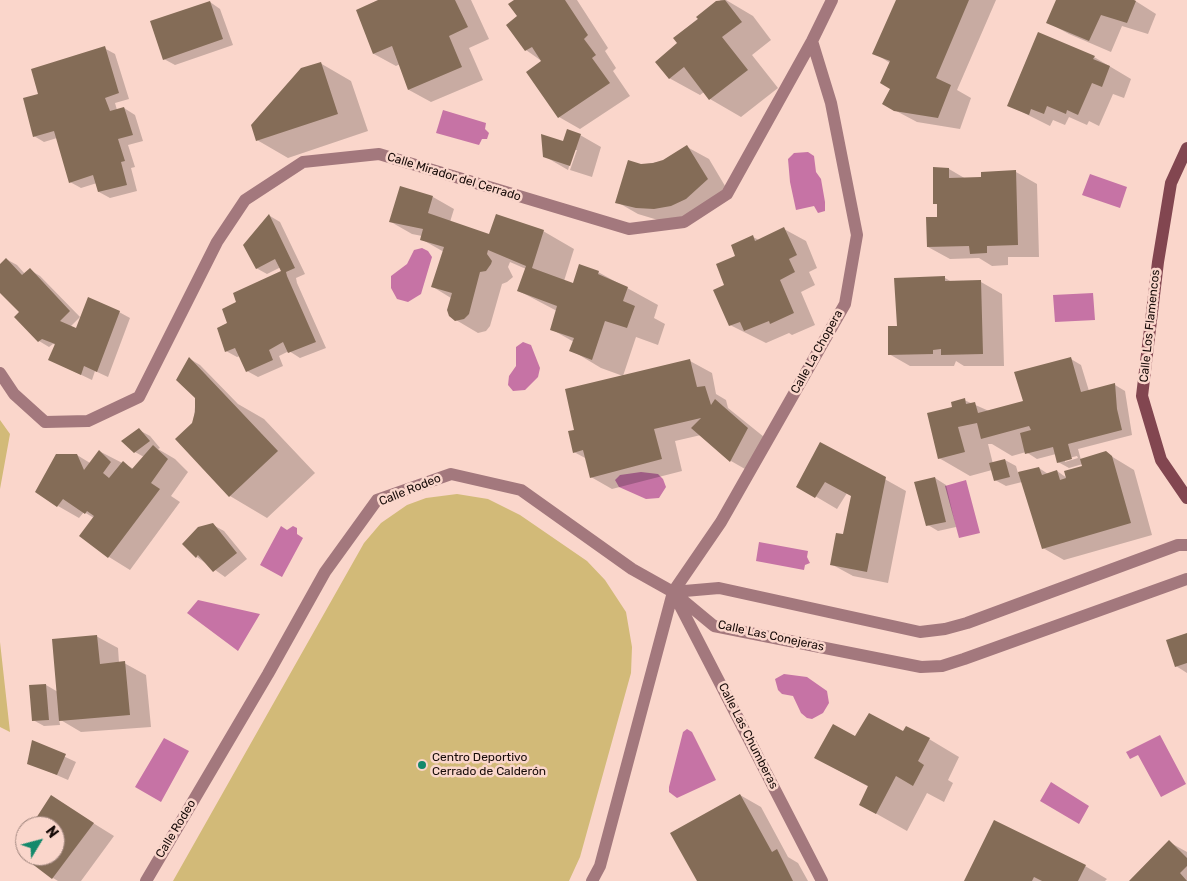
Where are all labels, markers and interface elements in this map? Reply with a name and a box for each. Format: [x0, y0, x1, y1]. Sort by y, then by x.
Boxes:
street label: Calle Mirador del Cerrado [385, 150, 523, 204]
street label: Calle Los Flamencos [1137, 269, 1163, 383]
street label: Calle La Chopera [788, 308, 846, 396]
street label: Calle Rodeo [377, 471, 443, 509]
street label: Calle Las Conejeras [716, 618, 826, 654]
street label: Calle Las Chumberas [715, 681, 781, 791]
place label: Centro Deportivo Cerrado de Calderón [432, 751, 546, 779]
marker: Centro Deportivo Cerrado de Calderón [416, 759, 428, 771]
street label: Calle Rodeo [153, 797, 199, 861]
north arrow [15, 816, 65, 866]
text: N [42, 823, 61, 841]

